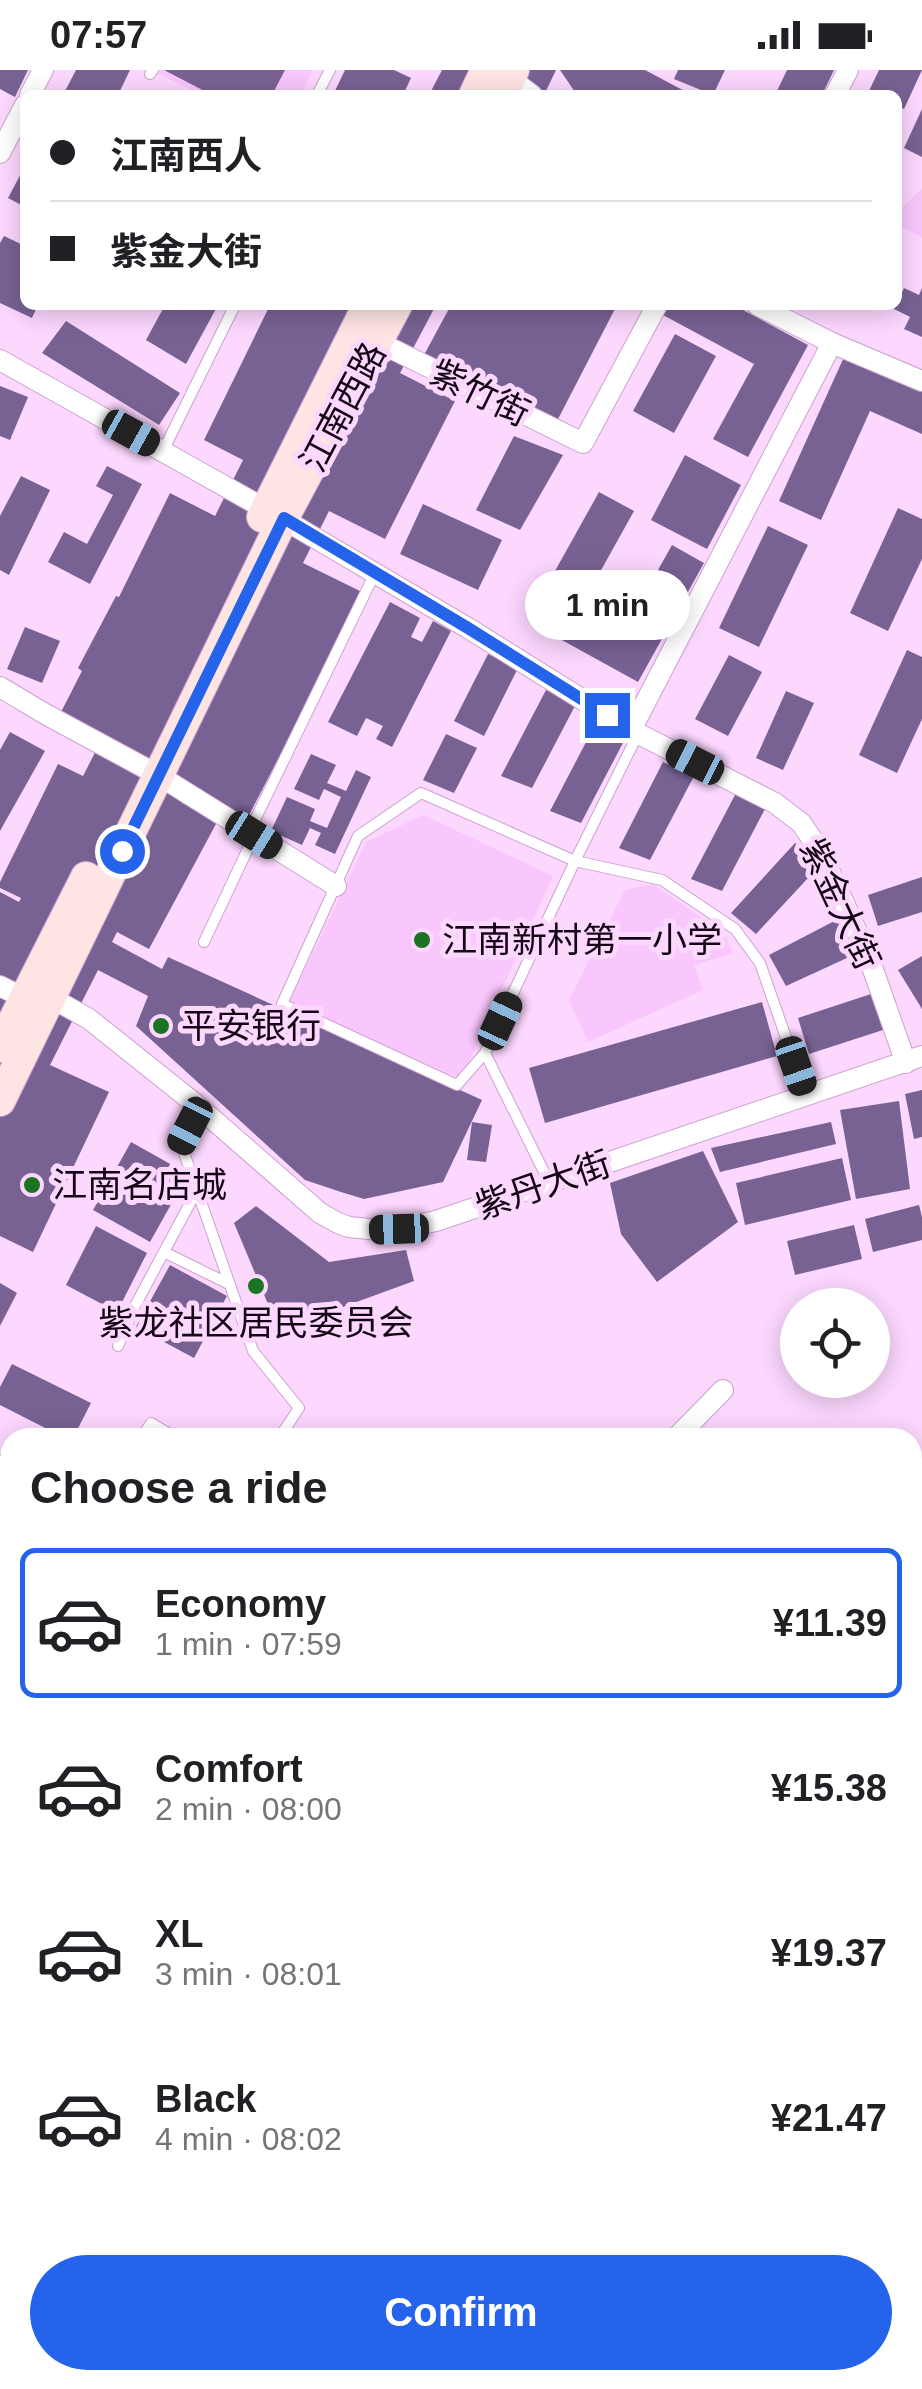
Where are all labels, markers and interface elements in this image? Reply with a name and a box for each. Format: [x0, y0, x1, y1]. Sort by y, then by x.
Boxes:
text: 07:57 [50, 14, 147, 56]
text: 江南西人 [110, 135, 262, 177]
text: 紫金大街 [110, 231, 262, 273]
street label: 江南西路 [292, 336, 393, 478]
street label: 紫竹街 [424, 352, 536, 433]
car [97, 405, 165, 461]
callout: 1 min [524, 570, 690, 640]
text: 1 min [566, 587, 649, 623]
route end [585, 693, 630, 738]
car [661, 735, 729, 789]
car [221, 806, 287, 864]
route start [100, 829, 145, 874]
street label: 紫金大街 [793, 832, 888, 975]
place label: 江南新村第一小学 [442, 920, 722, 959]
marker: 江南新村第一小学 [411, 929, 433, 951]
car [474, 987, 526, 1055]
place label: 平安银行 [181, 1006, 321, 1045]
marker: 平安银行 [150, 1015, 172, 1037]
car [772, 1033, 820, 1099]
car [163, 1092, 217, 1160]
street label: 紫丹大街 [470, 1143, 615, 1226]
place label: 江南名店城 [52, 1165, 227, 1204]
marker: 江南名店城 [21, 1174, 43, 1196]
car [368, 1213, 430, 1245]
marker: 紫龙社区居民委员会 [245, 1275, 267, 1297]
map controls [780, 1288, 890, 1398]
button: locate [780, 1288, 890, 1398]
place label: 紫龙社区居民委员会 [98, 1303, 414, 1342]
text: Choose a ride [30, 1462, 328, 1513]
icon: car [35, 1578, 125, 1668]
text: Economy [155, 1583, 326, 1625]
text: ¥11.39 [773, 1602, 887, 1644]
text: 1 min · 07:59 [155, 1626, 342, 1662]
icon: car [35, 1743, 125, 1833]
text: Comfort [155, 1748, 303, 1790]
text: ¥15.38 [771, 1767, 887, 1809]
text: 2 min · 08:00 [155, 1791, 342, 1827]
icon: car [35, 1908, 125, 1998]
text: XL [155, 1913, 204, 1955]
text: ¥19.37 [771, 1932, 887, 1974]
text: 3 min · 08:01 [155, 1956, 342, 1992]
icon: car [35, 2073, 125, 2163]
text: Black [155, 2078, 256, 2120]
text: ¥21.47 [771, 2097, 887, 2139]
text: 4 min · 08:02 [155, 2121, 342, 2157]
button: Confirm [30, 2255, 892, 2370]

